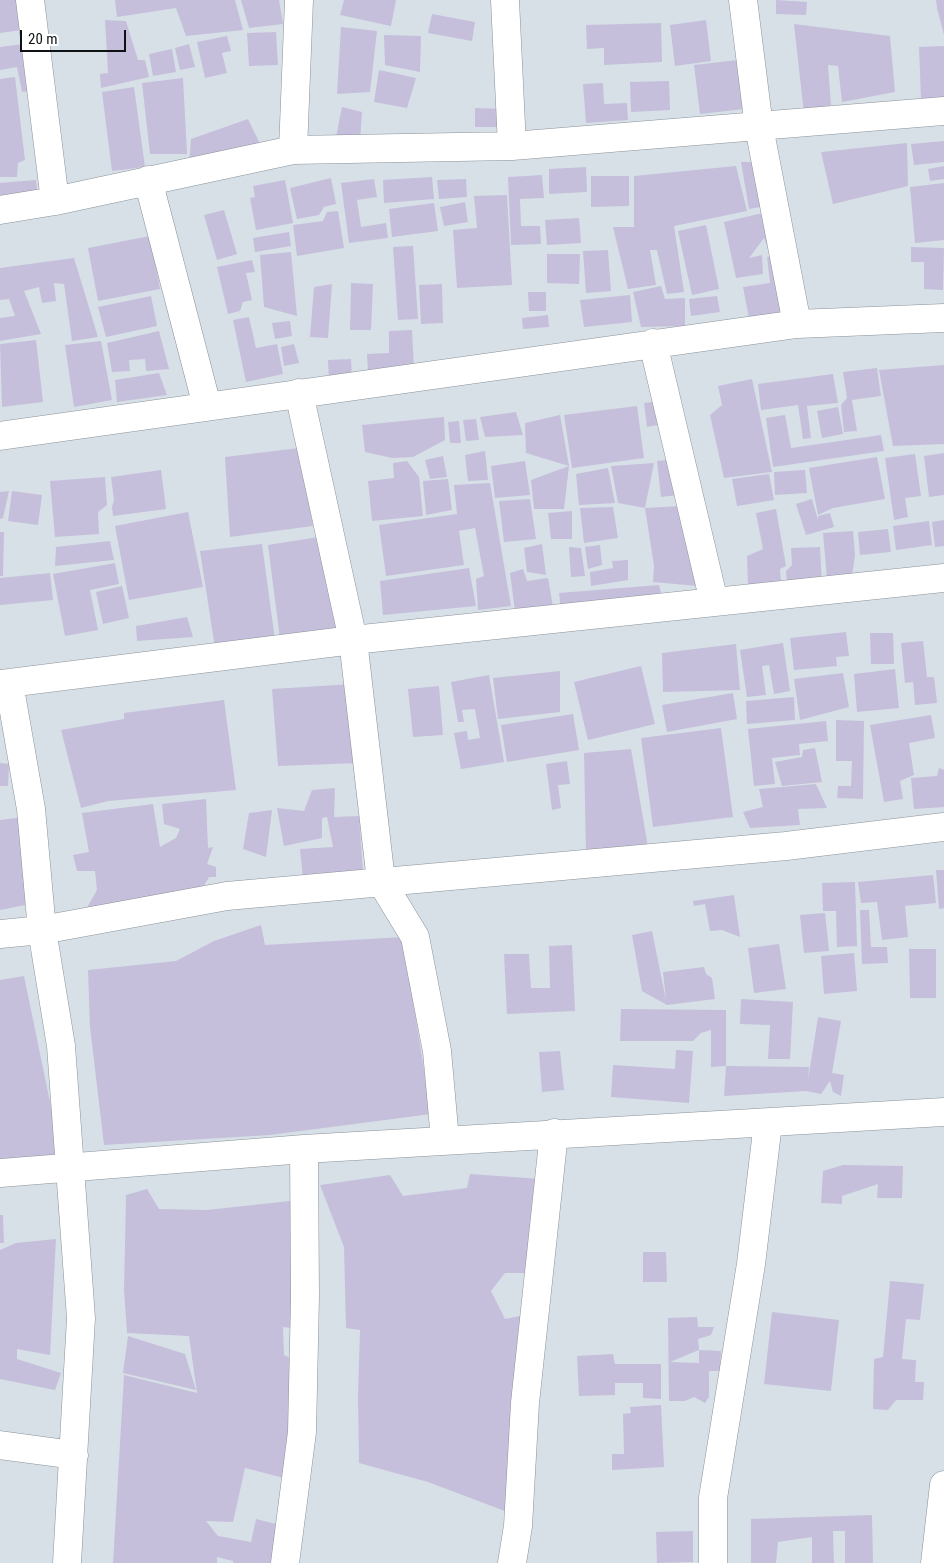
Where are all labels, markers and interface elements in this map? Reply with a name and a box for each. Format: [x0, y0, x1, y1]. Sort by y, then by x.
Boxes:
scale bar [22, 20, 129, 52]
text: 20 m [28, 30, 58, 48]

